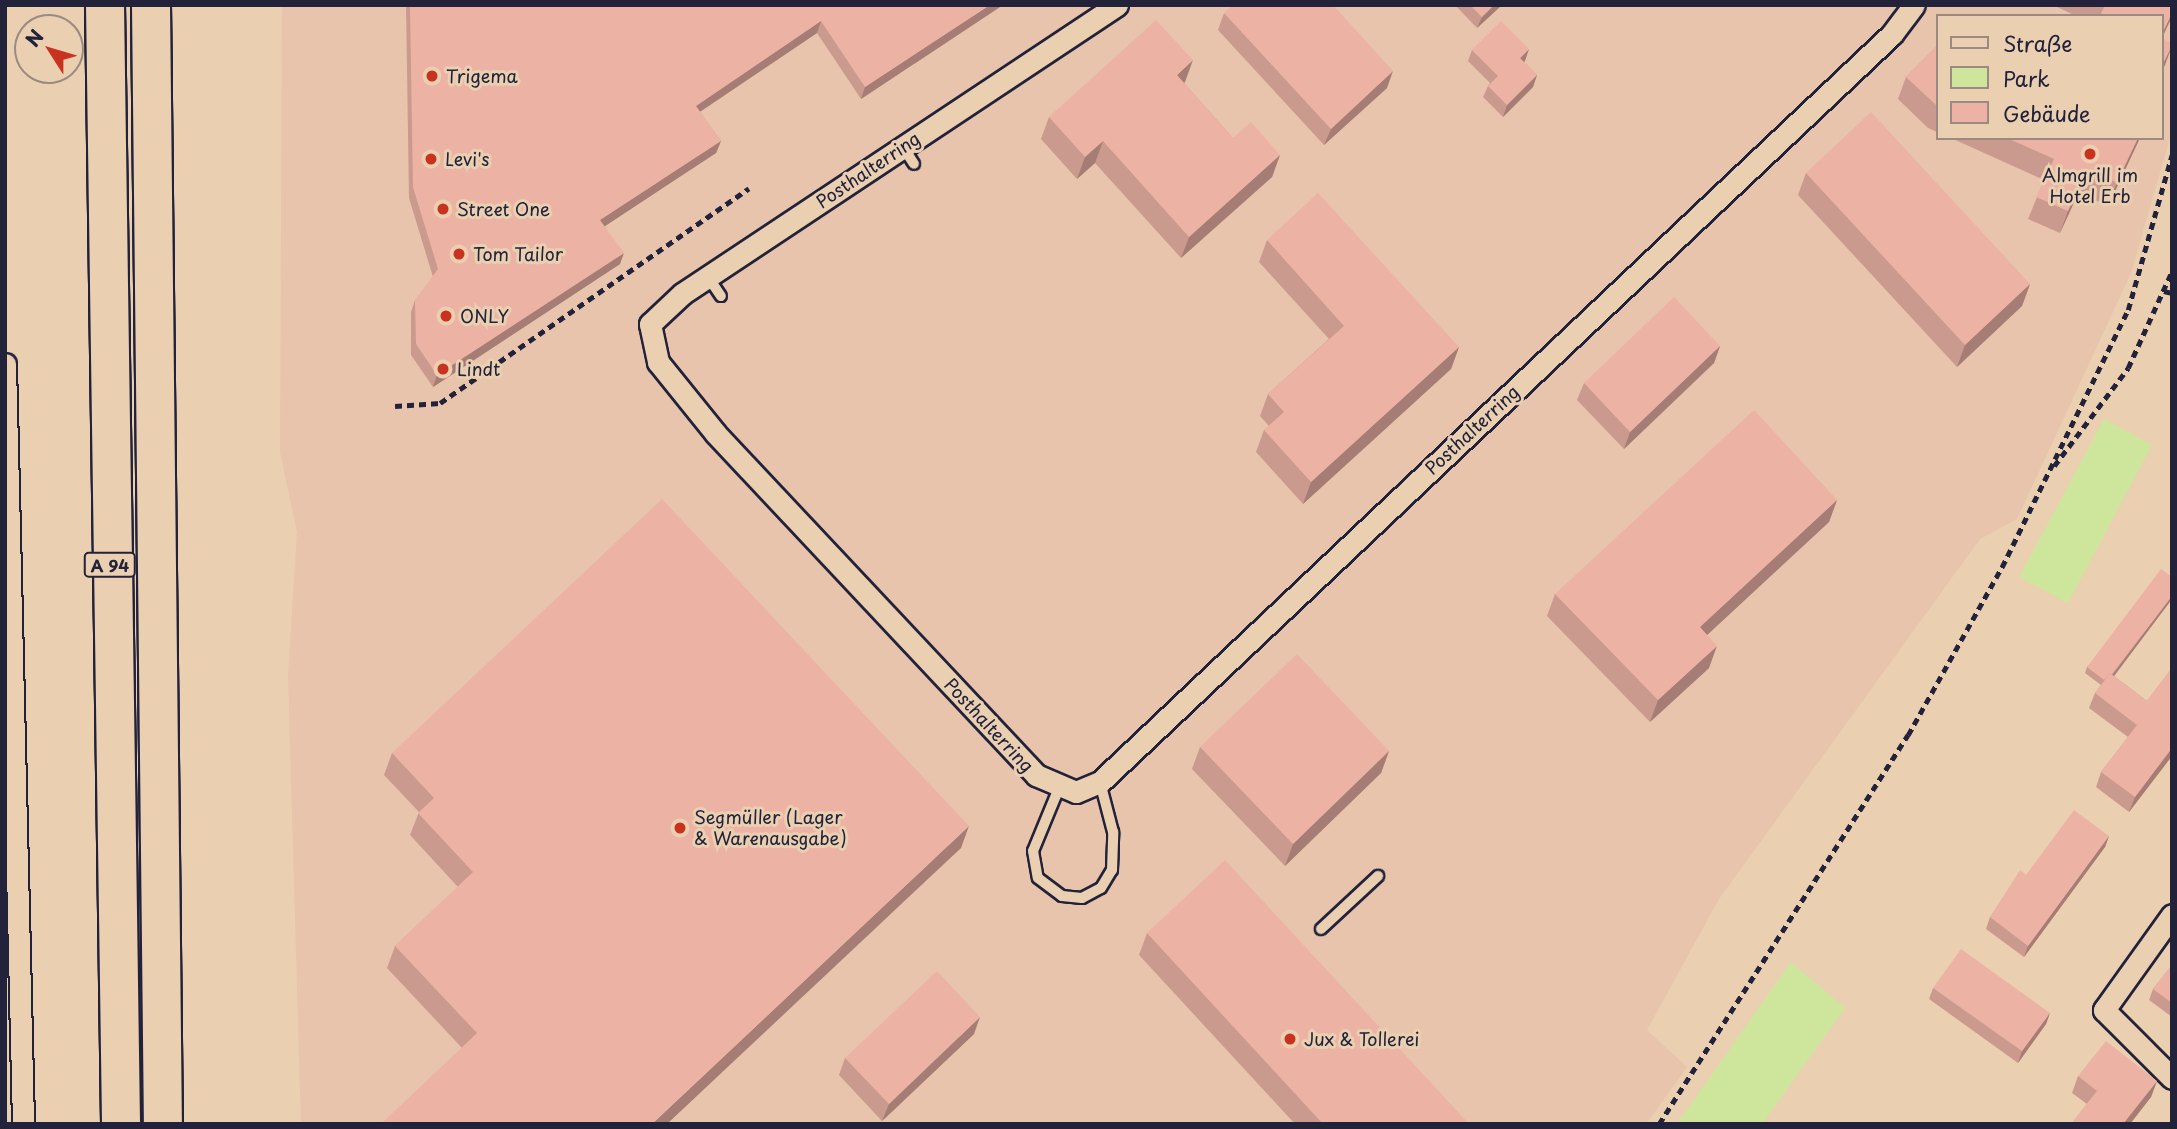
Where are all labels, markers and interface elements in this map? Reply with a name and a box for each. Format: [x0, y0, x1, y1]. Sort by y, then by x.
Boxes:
north arrow [14, 14, 84, 84]
legend [1936, 14, 2163, 140]
text: N [18, 23, 50, 52]
text: Straße [2003, 27, 2072, 59]
text: Park [2003, 62, 2050, 94]
place label: Trigema [446, 65, 518, 87]
marker: Trigema [424, 68, 440, 84]
text: Gebäude [2003, 97, 2090, 129]
street label: Posthalterring [812, 127, 924, 213]
marker: Almgrill im Hotel Erb [2082, 146, 2098, 162]
place label: Levi's [445, 148, 489, 170]
marker: Levi's [423, 151, 439, 167]
place label: Almgrill im Hotel Erb [2042, 165, 2138, 208]
place label: Street One [457, 198, 552, 220]
marker: Street One [435, 201, 451, 217]
place label: Tom Tailor [473, 243, 564, 265]
marker: Tom Tailor [451, 246, 467, 262]
place label: ONLY [460, 305, 509, 327]
marker: ONLY [438, 308, 454, 324]
place label: Lindt [457, 358, 500, 380]
marker: Lindt [435, 361, 451, 377]
street label: Posthalterring [1421, 381, 1523, 479]
road number: A 94 [84, 552, 136, 578]
street label: Posthalterring [940, 674, 1038, 776]
place label: Segmüller (Lager & Warenausgabe) [694, 807, 847, 850]
marker: Segmüller (Lager & Warenausgabe) [672, 820, 688, 836]
place label: Jux & Tollerei [1304, 1028, 1421, 1050]
marker: Jux & Tollerei [1282, 1031, 1298, 1047]

